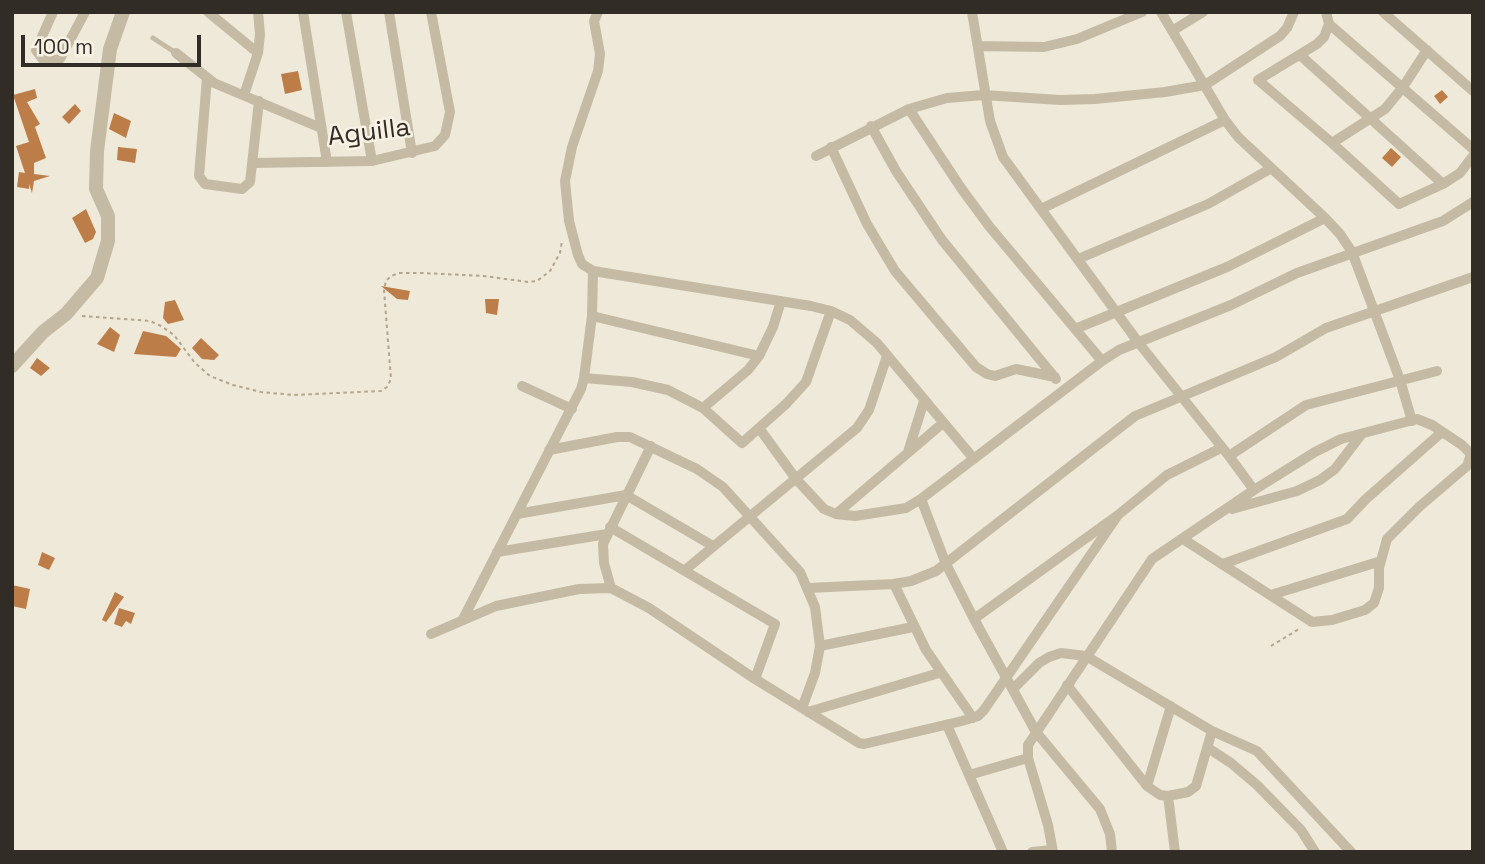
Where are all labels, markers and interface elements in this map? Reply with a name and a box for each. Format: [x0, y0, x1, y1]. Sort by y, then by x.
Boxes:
scale bar [24, 21, 205, 65]
text: 100 m [34, 33, 93, 60]
street label: Aguilla [326, 112, 412, 154]

